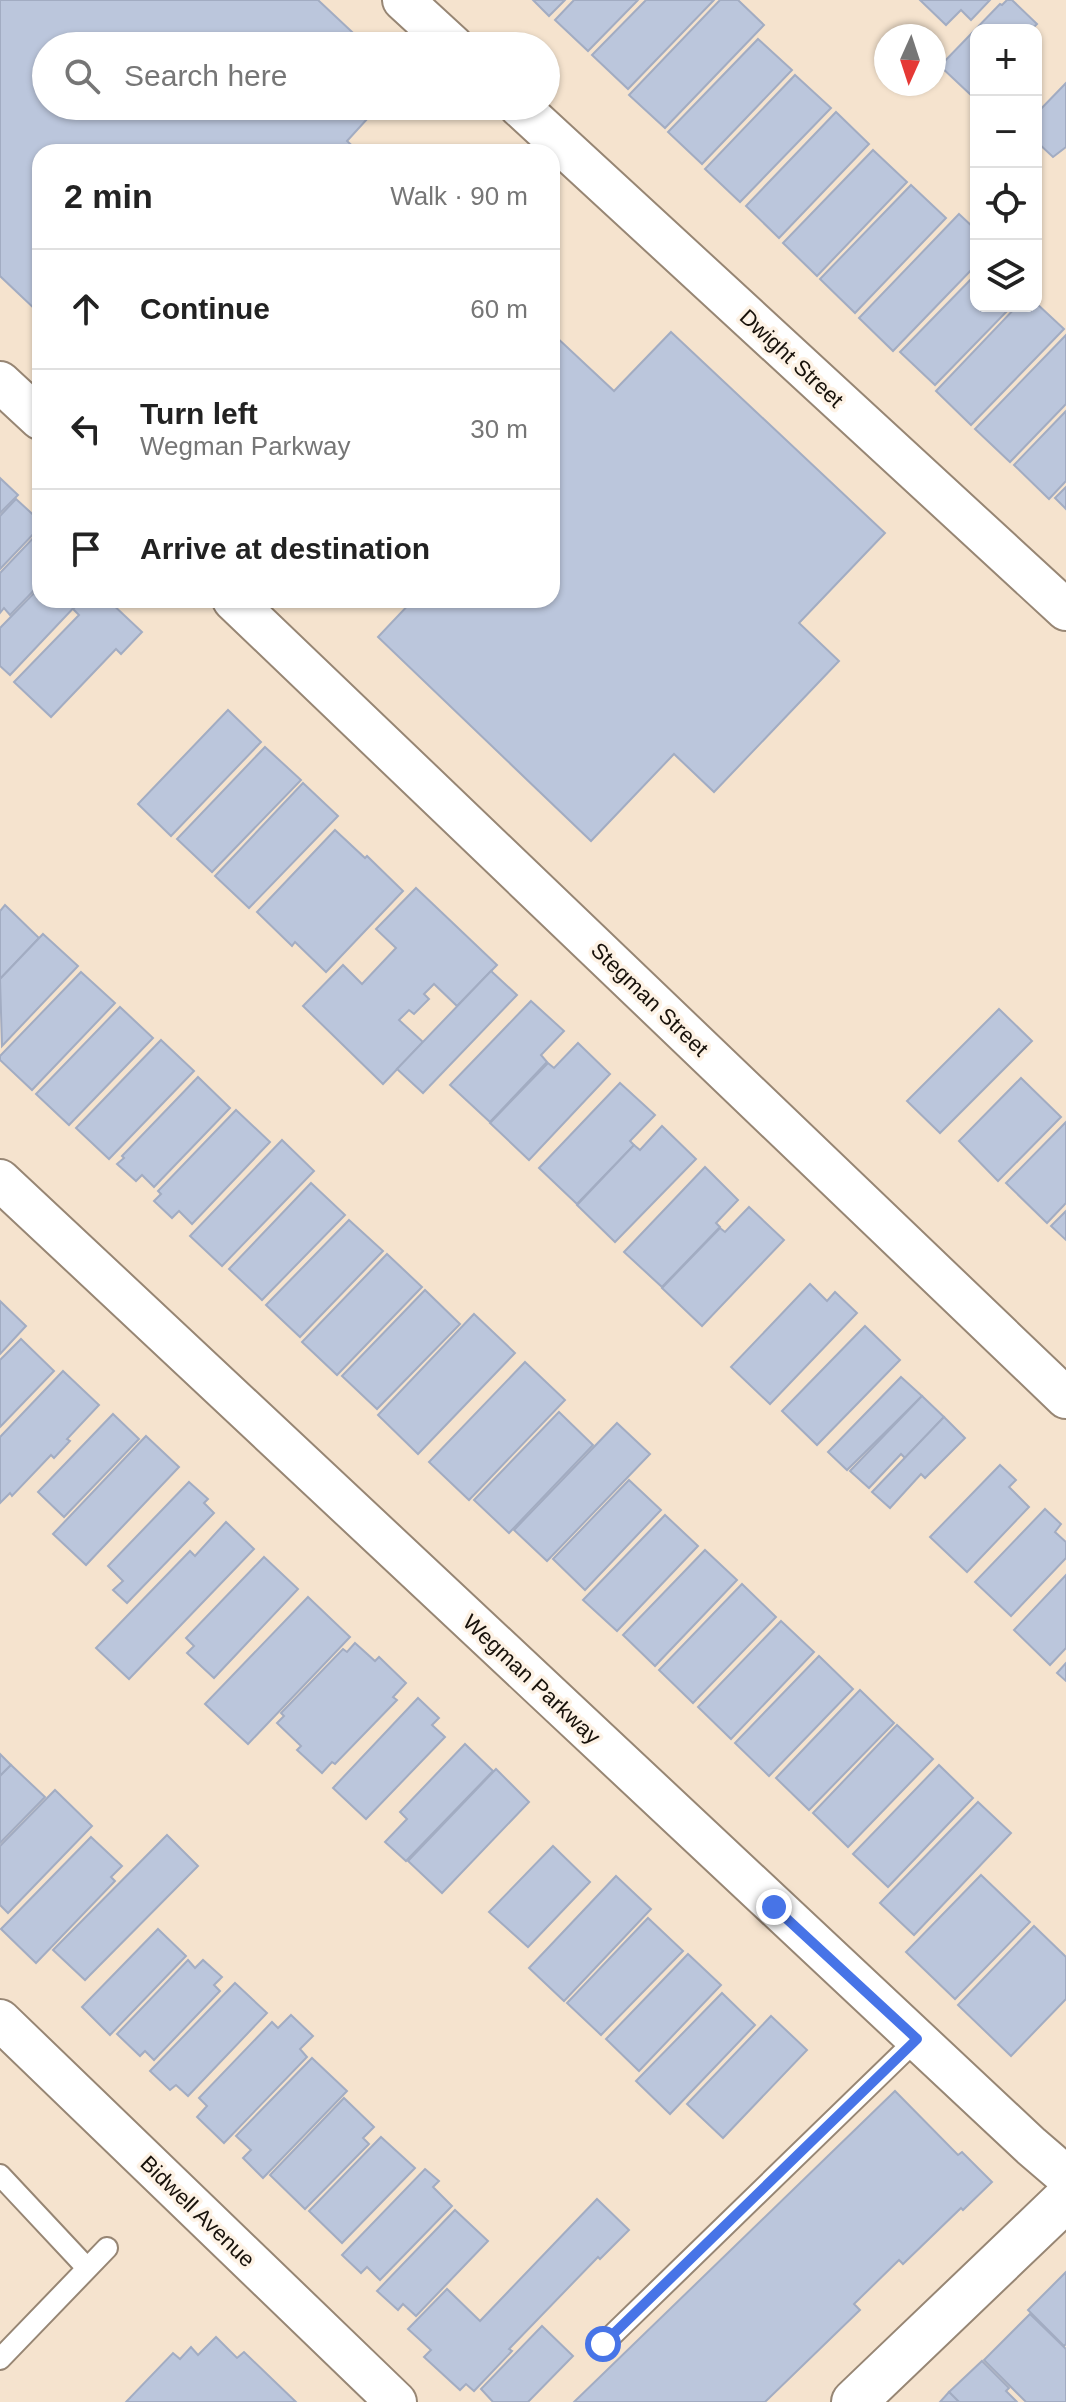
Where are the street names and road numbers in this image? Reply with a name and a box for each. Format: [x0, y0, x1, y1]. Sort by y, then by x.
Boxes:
street label: Dwight Street [735, 304, 848, 413]
street label: Stegman Street [586, 937, 713, 1061]
street label: Wegman Parkway [458, 1609, 605, 1749]
street label: Bidwell Avenue [135, 2151, 260, 2272]

